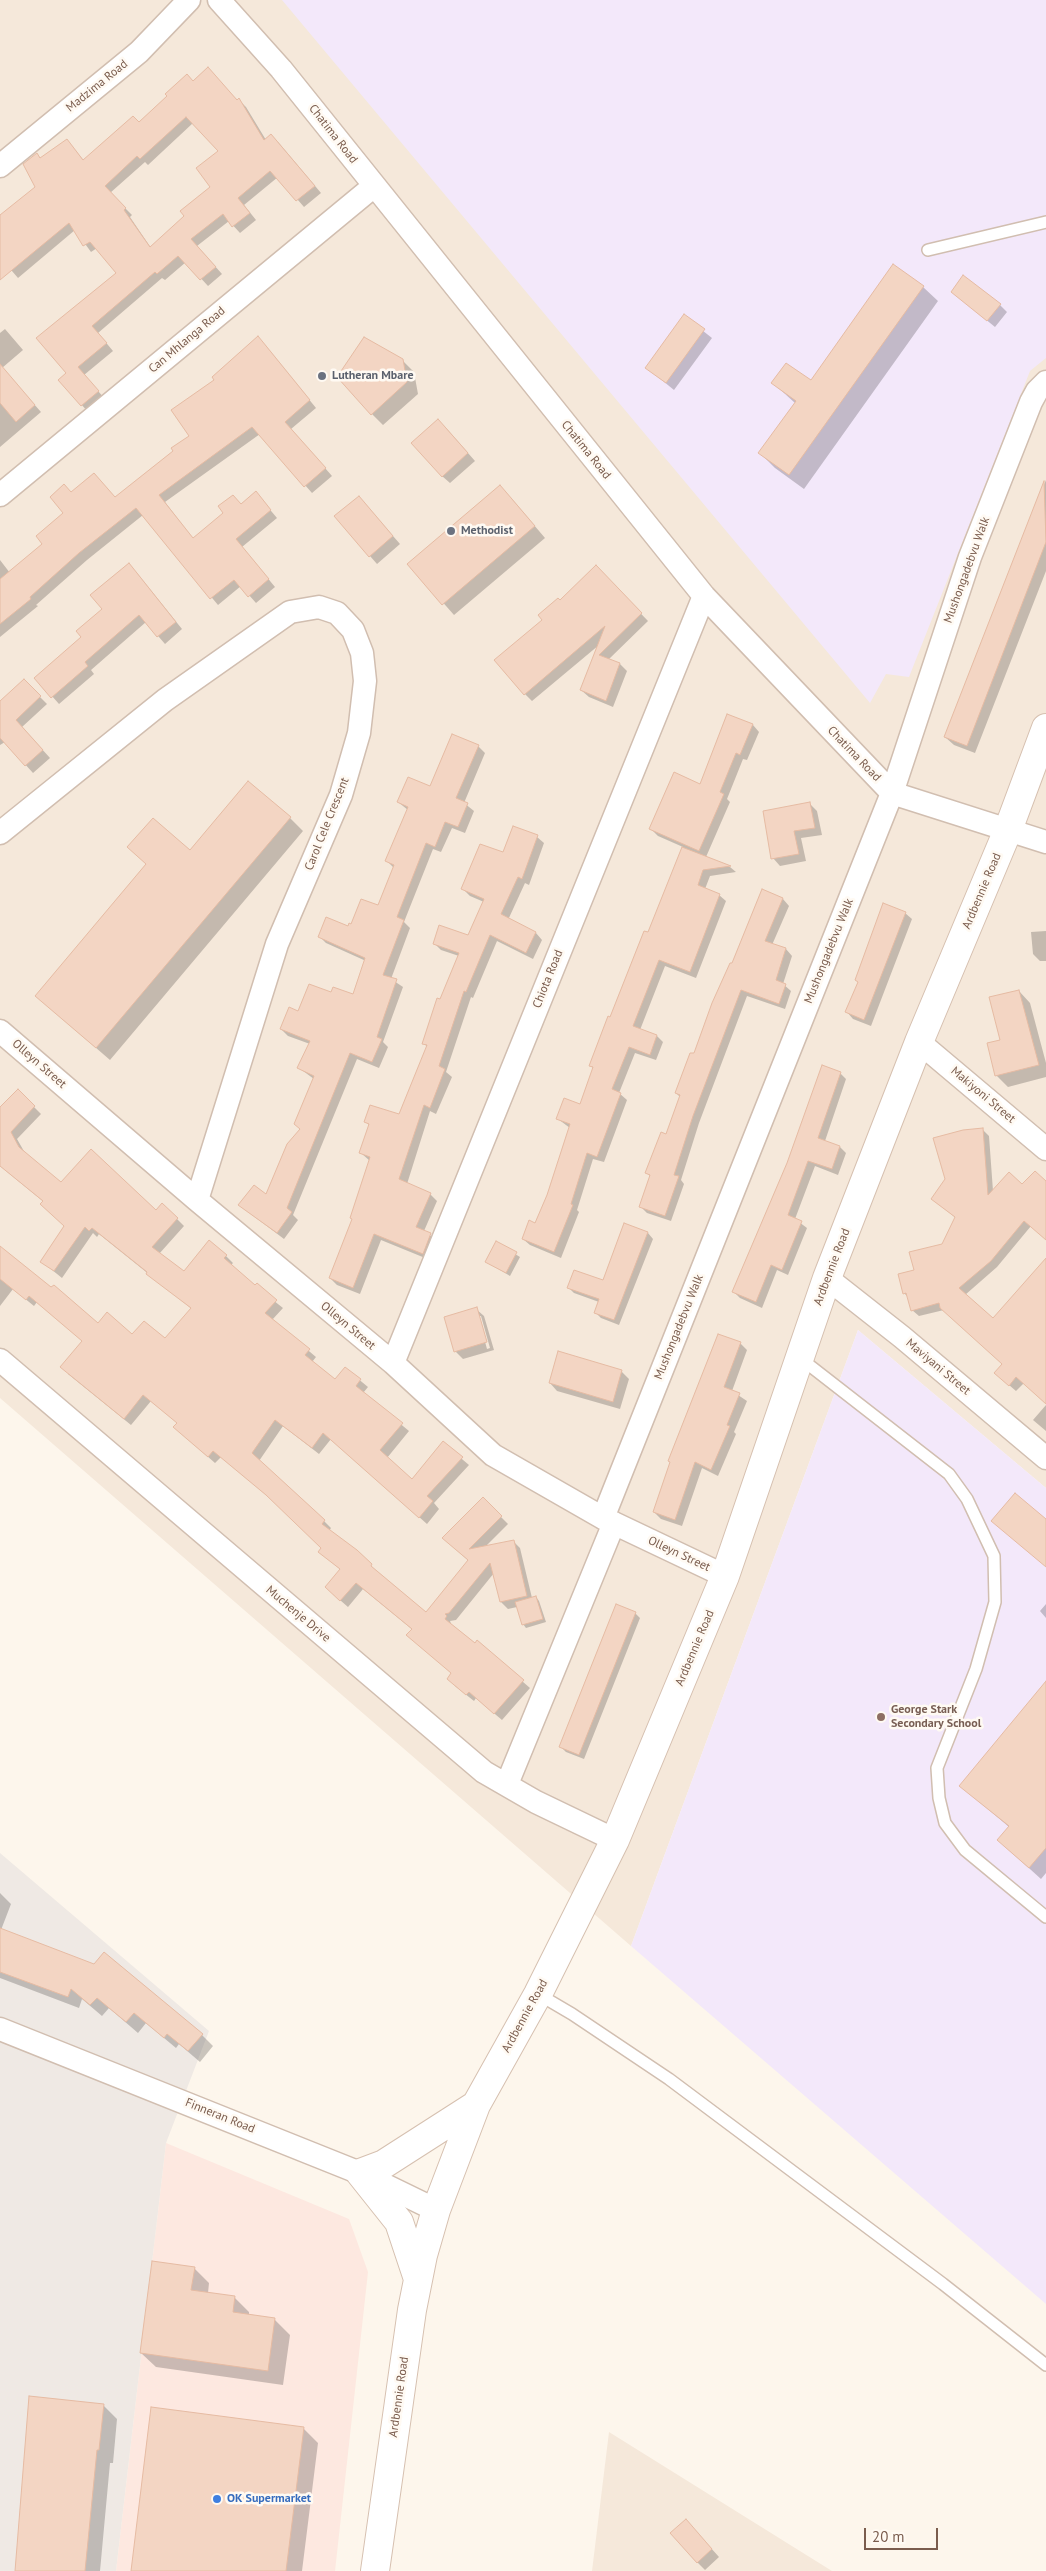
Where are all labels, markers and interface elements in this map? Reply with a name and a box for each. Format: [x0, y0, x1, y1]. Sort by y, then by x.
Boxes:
street label: Madzima Road [63, 57, 131, 115]
street label: Chatima Road [305, 102, 361, 166]
street label: Can Mhlanga Road [146, 304, 228, 376]
place label: Lutheran Mbare [332, 369, 413, 383]
marker: Lutheran Mbare [316, 370, 328, 382]
street label: Chatima Road [558, 418, 614, 482]
street label: Mushongadebvu Walk [941, 515, 993, 625]
place label: Methodist [461, 524, 513, 538]
marker: Methodist [445, 525, 457, 537]
street label: Chatima Road [824, 723, 884, 785]
street label: Carol Cele Crescent [302, 775, 352, 873]
street label: Ardbennie Road [960, 851, 1004, 931]
street label: Mushongadebvu Walk [801, 896, 857, 1006]
street label: Chiota Road [530, 948, 566, 1010]
street label: Olleyn Street [9, 1037, 69, 1091]
street label: Makiyoni Street [948, 1064, 1018, 1126]
street label: Ardbennie Road [811, 1227, 853, 1307]
street label: Mushongadebvu Walk [651, 1272, 707, 1382]
street label: Olleyn Street [318, 1299, 378, 1353]
street label: Maviyani Street [903, 1336, 973, 1398]
street label: Olleyn Street [646, 1533, 712, 1575]
street label: Muchenje Drive [263, 1583, 333, 1645]
street label: Ardbennie Road [673, 1608, 717, 1688]
place label: George Stark Secondary School [891, 1703, 981, 1731]
marker: George Stark Secondary School [875, 1711, 887, 1723]
street label: Ardbennie Road [499, 1977, 551, 2055]
street label: Finneran Road [183, 2095, 257, 2137]
street label: Ardbennie Road [386, 2356, 412, 2438]
place label: OK Supermarket [227, 2492, 311, 2506]
marker: OK Supermarket [211, 2493, 223, 2505]
scale bar [866, 2518, 940, 2550]
text: 20 m [872, 2527, 905, 2546]

